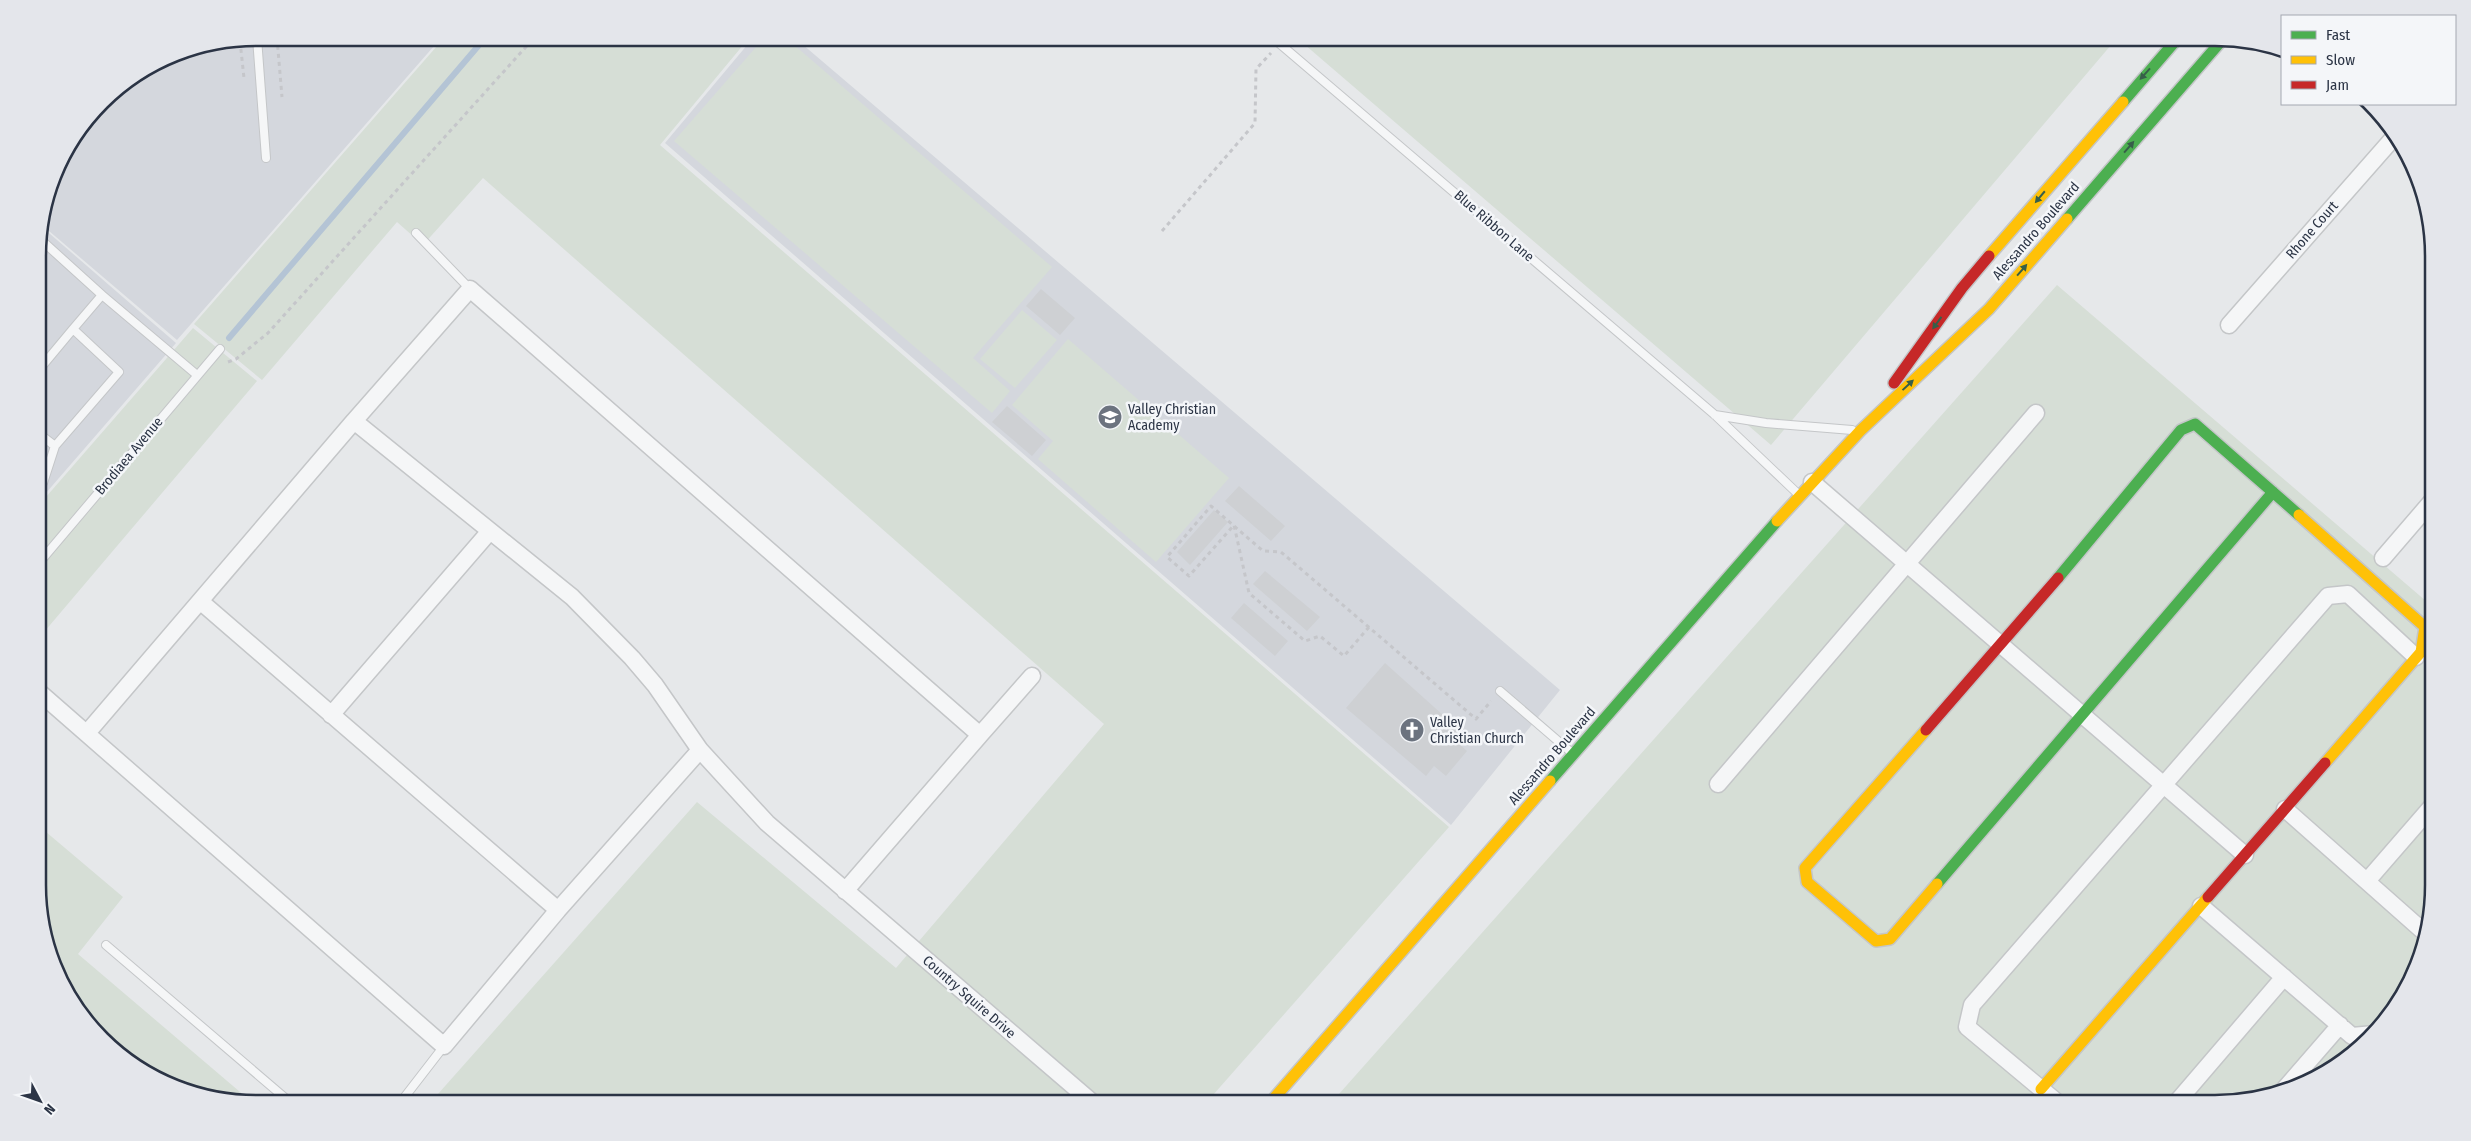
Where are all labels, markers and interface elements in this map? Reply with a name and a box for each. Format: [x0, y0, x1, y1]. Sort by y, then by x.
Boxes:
legend [2281, 15, 2456, 105]
text: Fast [2326, 26, 2350, 44]
text: Slow [2326, 51, 2355, 69]
one-way arrow [2139, 67, 2151, 79]
text: Jam [2326, 76, 2349, 94]
one-way arrow [2123, 141, 2134, 154]
street label: Alessandro Boulevard [1989, 179, 2083, 283]
street label: Blue Ribbon Lane [1451, 187, 1537, 265]
one-way arrow [2034, 191, 2045, 204]
street label: Rhone Court [2282, 197, 2342, 262]
one-way arrow [2017, 264, 2028, 277]
one-way arrow [1932, 316, 1942, 330]
one-way arrow [1901, 379, 1913, 391]
place label: Valley Christian Academy [1128, 401, 1216, 434]
school or university icon: Valley Christian Academy [1097, 404, 1123, 430]
street label: Brodiaea Avenue [91, 414, 167, 498]
street label: Alessandro Boulevard [1505, 704, 1599, 808]
place label: Valley Christian Church [1430, 714, 1524, 747]
church icon: Valley Christian Church [1399, 717, 1425, 743]
street label: Country Squire Drive [919, 952, 1019, 1042]
north arrow [15, 1076, 65, 1126]
text: N [40, 1100, 59, 1118]

